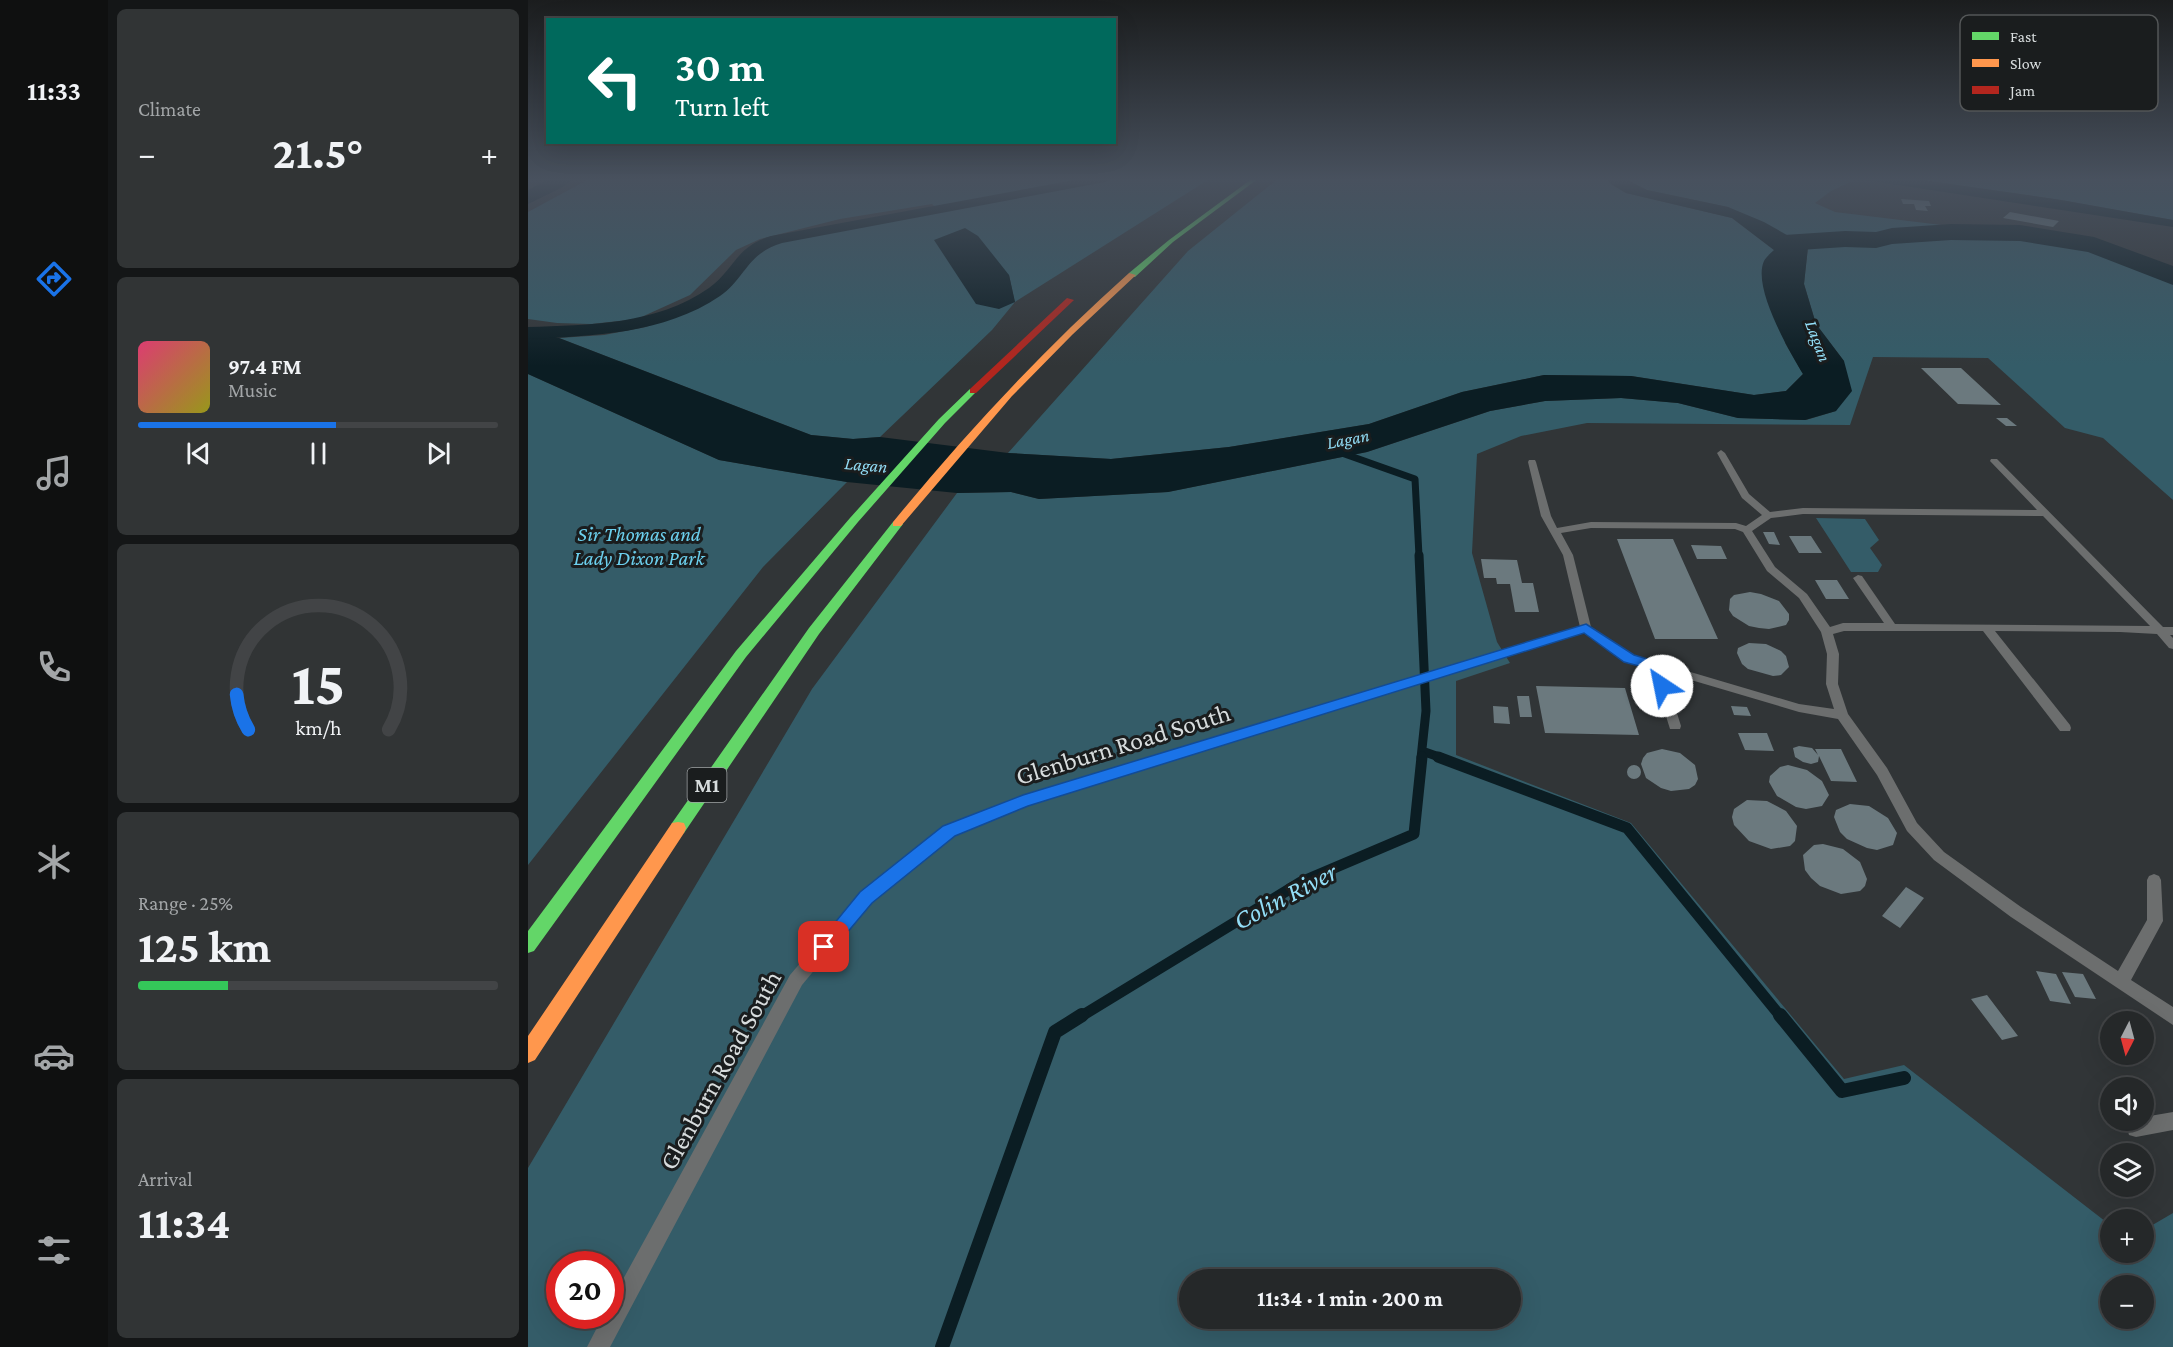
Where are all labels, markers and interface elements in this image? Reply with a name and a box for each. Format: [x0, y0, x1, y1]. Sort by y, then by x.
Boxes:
legend [1960, 15, 2158, 111]
text: Fast [2010, 28, 2037, 45]
icon: left [576, 42, 654, 120]
text: 30 m [675, 43, 765, 90]
text: Slow [2010, 55, 2042, 72]
text: 11:33 [27, 76, 81, 106]
text: Jam [2008, 82, 2035, 100]
text: Turn left [675, 92, 769, 122]
text: Climate [138, 98, 201, 120]
text: 21.5° [273, 128, 363, 178]
text: − [138, 135, 155, 172]
text: + [481, 135, 498, 172]
icon: directions [33, 258, 75, 300]
water label: Lagan [1801, 317, 1835, 365]
text: 97.4 FM [228, 354, 302, 379]
text: Music [228, 379, 277, 401]
water label: Lagan [1325, 425, 1371, 453]
icon: previous [182, 437, 215, 470]
icon: pause [302, 437, 335, 470]
icon: next [422, 437, 455, 470]
icon: music [33, 452, 75, 494]
water label: Lagan [844, 453, 888, 477]
park label: Sir Thomas and Lady Dixon Park [573, 522, 705, 570]
icon: phone [33, 646, 75, 688]
text: 15 [291, 649, 345, 718]
position arrow [1630, 654, 1694, 718]
street label: Glenburn Road South [1012, 698, 1234, 791]
text: km/h [295, 717, 342, 741]
road number: M1 [688, 768, 726, 802]
icon: climate [33, 841, 75, 883]
water label: Colin River [1228, 856, 1343, 936]
text: Range · 25% [138, 892, 233, 914]
pin [798, 921, 849, 972]
text: 125 km [138, 922, 271, 972]
icon: arrive [807, 930, 840, 963]
street label: Glenburn Road South [654, 966, 787, 1175]
north arrow [2100, 1011, 2154, 1065]
map controls [2100, 1011, 2154, 1329]
icon: car [33, 1035, 75, 1077]
button: sound [2100, 1077, 2154, 1131]
button: layers [2100, 1143, 2154, 1197]
text: Arrival [138, 1168, 192, 1190]
text: 11:34 [138, 1198, 230, 1248]
button: + [2100, 1209, 2154, 1263]
icon: filters [33, 1229, 75, 1271]
speed limit sign: 20 [546, 1251, 624, 1329]
button: − [2100, 1275, 2154, 1329]
text: 11:34 · 1 min · 200 m [1257, 1286, 1443, 1311]

